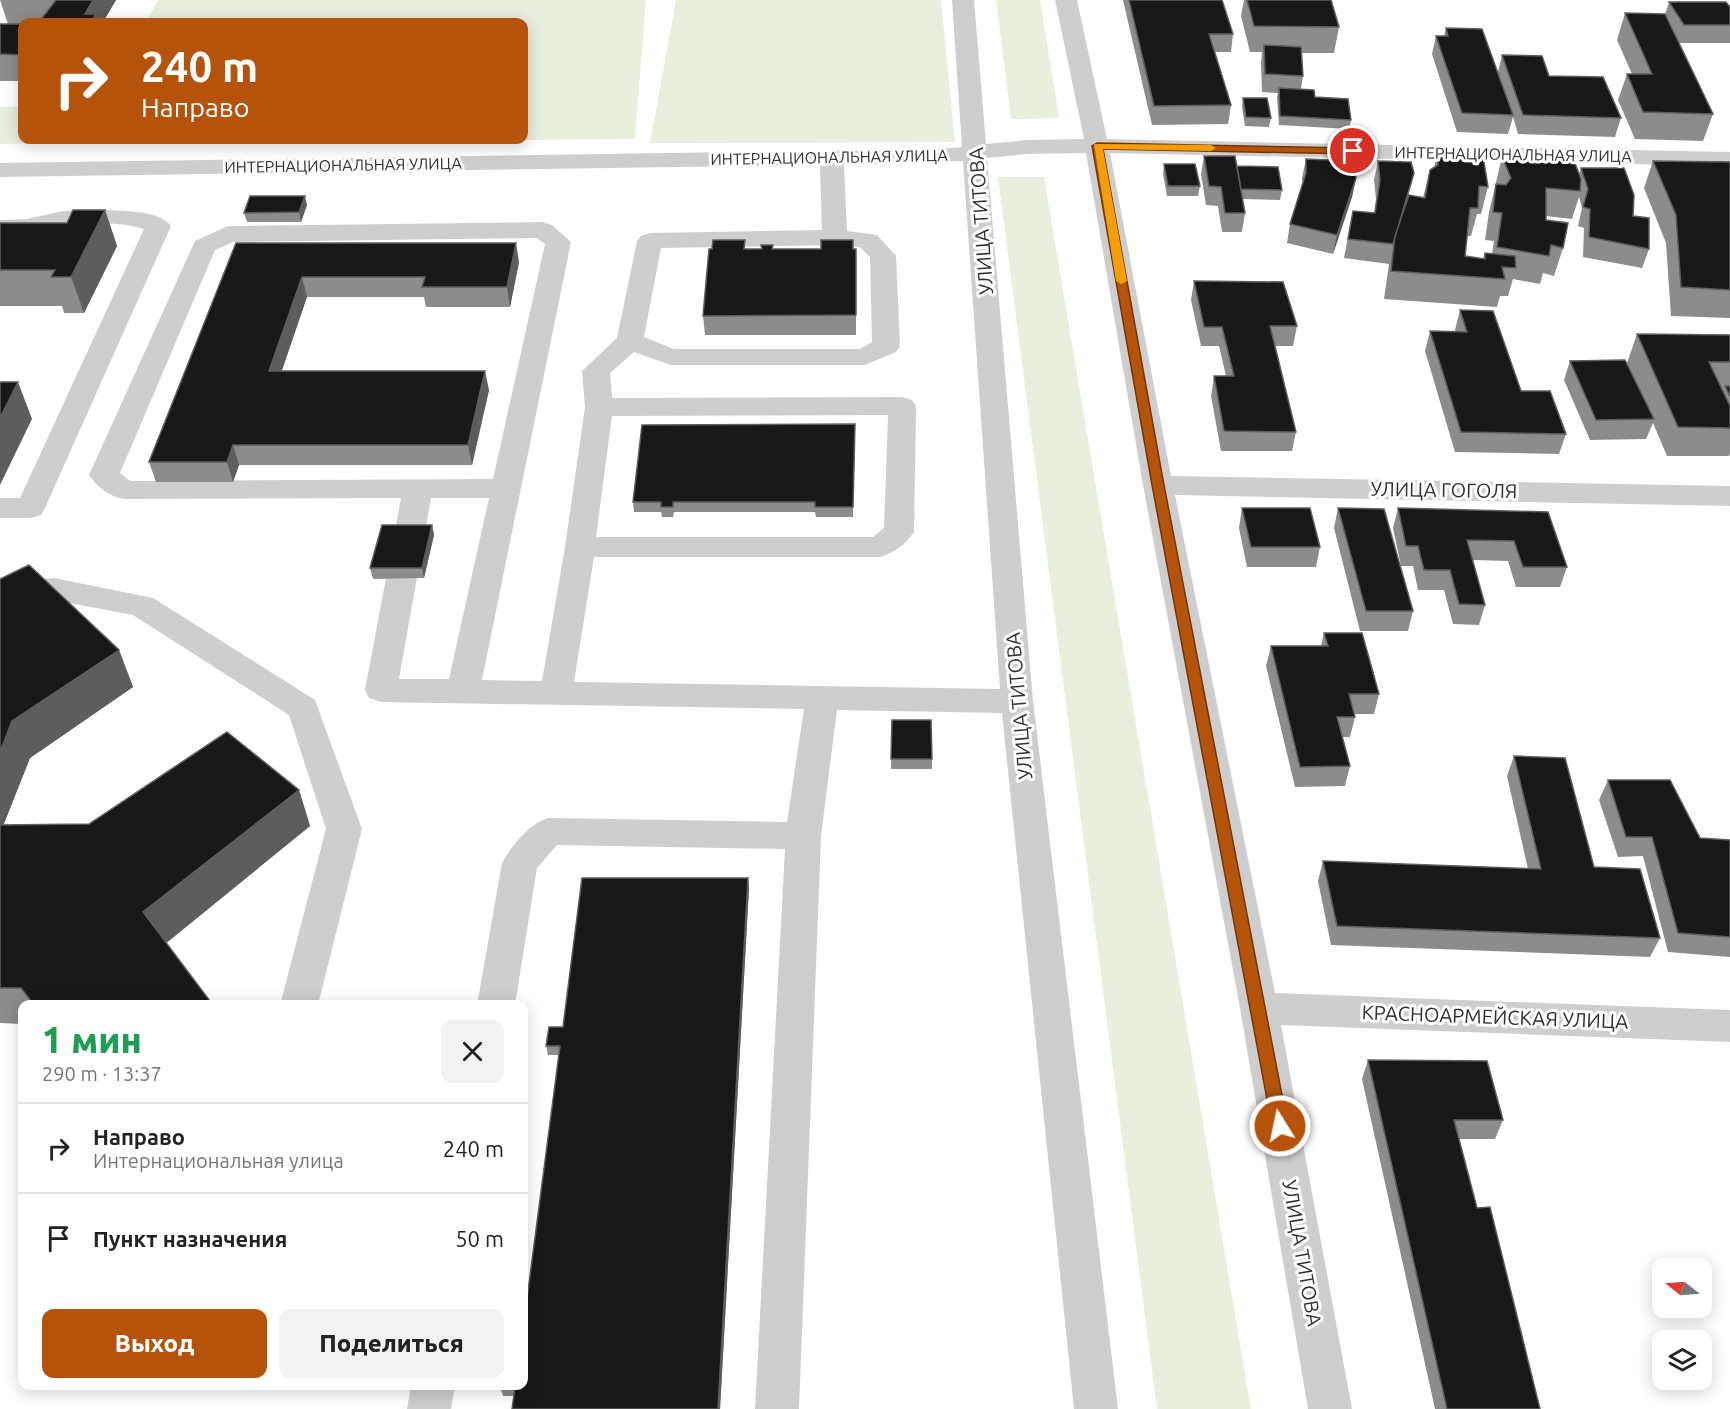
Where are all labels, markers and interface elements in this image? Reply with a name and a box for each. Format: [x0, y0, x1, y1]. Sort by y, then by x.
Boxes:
icon: right [42, 42, 120, 120]
text: 240 m [141, 43, 258, 90]
text: Направо [141, 92, 250, 122]
pin [1327, 125, 1378, 176]
icon: arrive [1336, 134, 1369, 167]
street label: ИНТЕРНАЦИОНАЛЬНАЯ УЛИЦА [1394, 143, 1632, 165]
street label: ИНТЕРНАЦИОНАЛЬНАЯ УЛИЦА [710, 146, 948, 168]
street label: УЛИЦА ТИТОВА [964, 146, 997, 296]
street label: ИНТЕРНАЦИОНАЛЬНАЯ УЛИЦА [224, 154, 462, 176]
street label: УЛИЦА ГОГОЛЯ [1370, 477, 1518, 502]
street label: УЛИЦА ТИТОВА [1001, 631, 1036, 781]
street label: КРАСНОАРМЕЙСКАЯ УЛИЦА [1361, 1000, 1629, 1033]
text: 1 мин [42, 1019, 142, 1060]
button: close [441, 1020, 504, 1083]
text: 290 m · 13:37 [42, 1062, 162, 1085]
position arrow [1248, 1094, 1312, 1158]
text: Направо [93, 1124, 185, 1149]
icon: right [42, 1132, 75, 1165]
text: 240 m [443, 1136, 504, 1161]
text: Интернациональная улица [93, 1149, 344, 1172]
street label: УЛИЦА ТИТОВА [1278, 1178, 1327, 1328]
icon: arrive [42, 1222, 75, 1255]
text: Пункт назначения [93, 1226, 287, 1251]
text: 50 m [455, 1226, 504, 1251]
north arrow [1652, 1258, 1712, 1318]
map controls [1652, 1258, 1712, 1390]
button: Выход [42, 1309, 267, 1378]
button: Поделиться [279, 1309, 504, 1378]
button: layers [1652, 1330, 1712, 1390]

